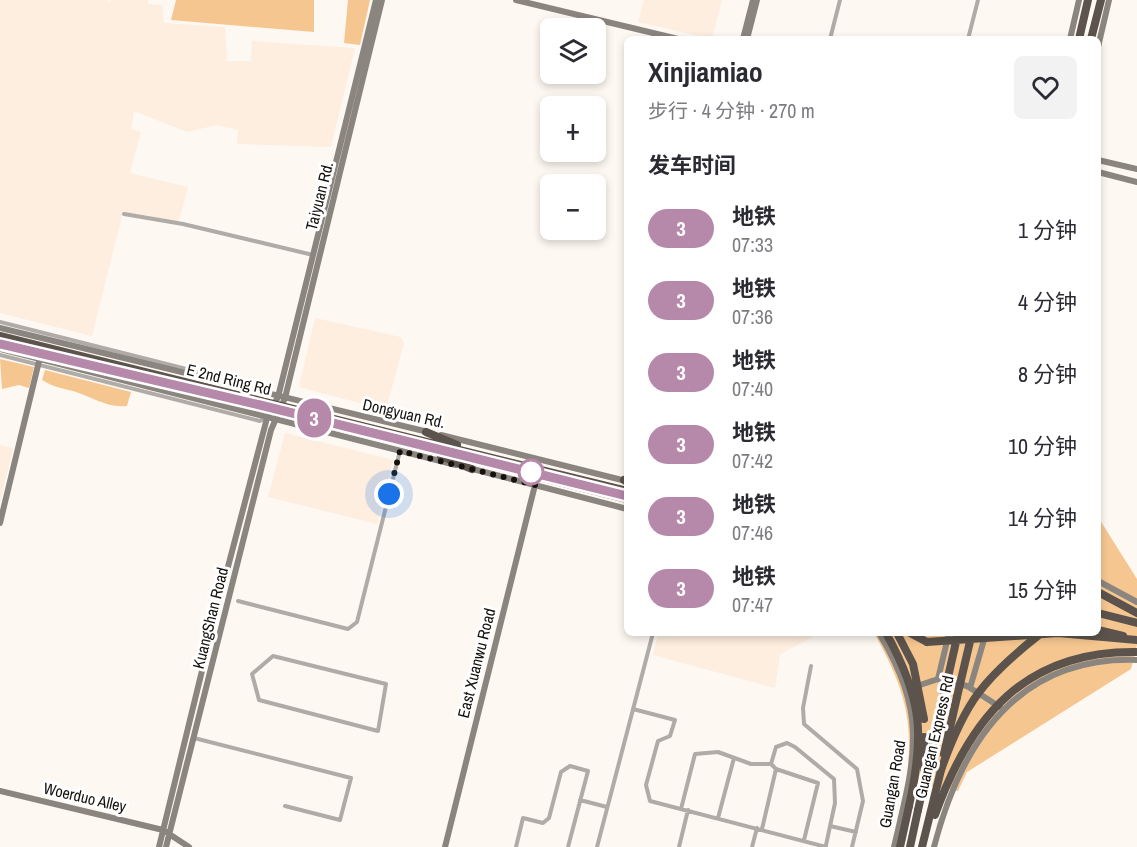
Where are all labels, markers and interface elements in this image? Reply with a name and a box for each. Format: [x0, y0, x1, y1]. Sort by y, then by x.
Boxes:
map controls [540, 18, 606, 240]
button: layers [540, 18, 606, 84]
text: Xinjiamiao [648, 53, 763, 91]
button: heart [1014, 56, 1077, 119]
button: + [540, 96, 606, 162]
text: 步行 · 4 分钟 · 270 m [648, 97, 815, 124]
text: 发车时间 [648, 150, 736, 180]
street label: Taiyuan Rd. [300, 159, 338, 233]
button: − [540, 174, 606, 240]
text: 地铁 [732, 201, 776, 231]
text: 3 [676, 214, 686, 243]
text: 1 分钟 [1018, 215, 1077, 245]
text: 07:33 [732, 231, 773, 258]
text: 地铁 [732, 273, 776, 303]
text: 3 [676, 286, 686, 315]
text: 4 分钟 [1018, 287, 1077, 317]
text: 07:36 [732, 303, 773, 330]
text: 地铁 [732, 345, 776, 375]
street label: E 2nd Ring Rd [185, 358, 273, 400]
text: 3 [676, 358, 686, 387]
text: 8 分钟 [1018, 359, 1077, 389]
text: 07:40 [732, 375, 773, 402]
street label: Dongyuan Rd. [361, 393, 447, 433]
line badge: 3 [294, 398, 334, 438]
text: 3 [309, 404, 319, 433]
text: 地铁 [732, 417, 776, 447]
text: 3 [676, 430, 686, 459]
text: 10 分钟 [1008, 431, 1077, 461]
text: 07:42 [732, 447, 773, 474]
unlabelled marker [518, 459, 544, 485]
your location [374, 479, 404, 509]
text: 地铁 [732, 489, 776, 519]
text: 3 [676, 502, 686, 531]
text: 14 分钟 [1008, 503, 1077, 533]
text: 07:46 [732, 519, 773, 546]
text: 地铁 [732, 561, 776, 591]
street label: KuangShan Road [187, 565, 233, 671]
text: 3 [676, 574, 686, 603]
text: 15 分钟 [1008, 575, 1077, 605]
text: 07:47 [732, 591, 773, 618]
street label: East Xuanwu Road [452, 606, 500, 720]
street label: Guangan Express Rd [909, 673, 959, 801]
street label: Guangan Road [873, 738, 911, 830]
street label: Woerduo Alley [41, 777, 129, 817]

